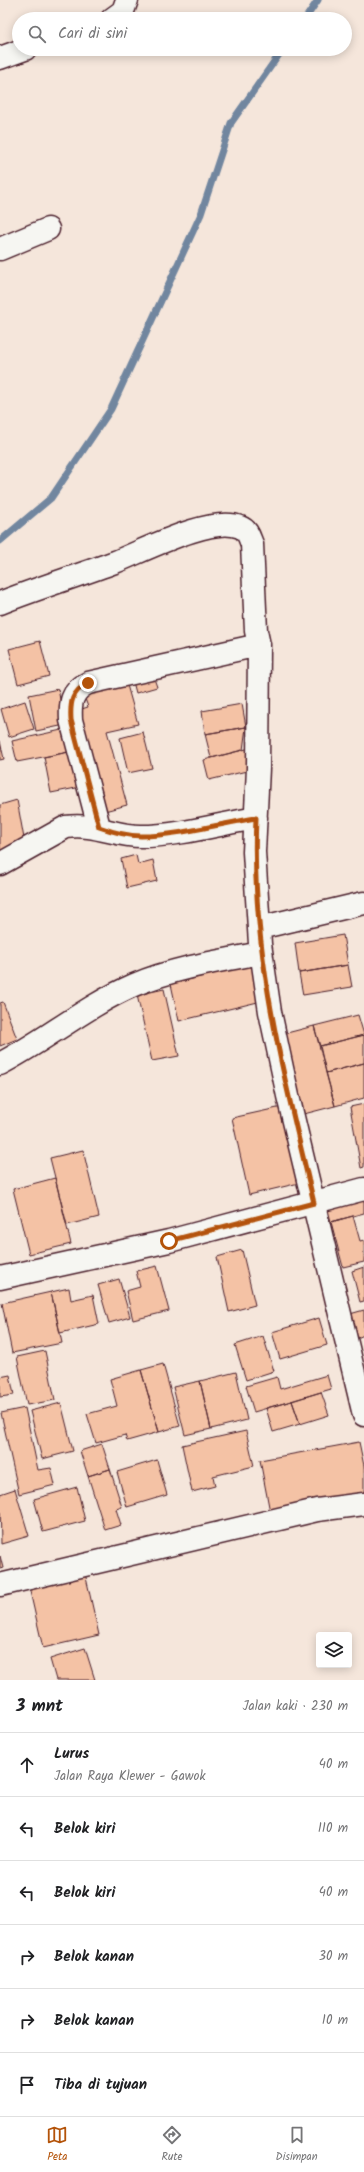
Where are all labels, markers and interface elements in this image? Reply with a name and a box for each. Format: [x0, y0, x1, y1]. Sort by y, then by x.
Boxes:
search box [12, 12, 352, 56]
text: Cari di sini [58, 22, 127, 46]
icon: search [26, 23, 48, 45]
route end [79, 674, 97, 692]
route start [160, 1232, 178, 1250]
map controls [316, 1632, 352, 1668]
button: layers [316, 1632, 352, 1668]
text: 3 mnt [16, 1693, 63, 1720]
text: Jalan kaki · 230 m [242, 1696, 348, 1717]
text: Lurus [54, 1742, 89, 1766]
icon: ahead [16, 1754, 38, 1776]
text: 40 m [319, 1754, 348, 1775]
text: Jalan Raya Klewer - Gawok [54, 1766, 206, 1787]
text: Belok kiri [54, 1817, 115, 1841]
icon: left [16, 1818, 38, 1840]
text: 110 m [318, 1818, 348, 1839]
text: Belok kiri [54, 1881, 115, 1905]
icon: left [16, 1882, 38, 1904]
text: 40 m [319, 1882, 348, 1903]
text: Belok kanan [54, 1945, 134, 1969]
icon: right [16, 1946, 38, 1968]
text: 30 m [319, 1946, 348, 1967]
text: Belok kanan [54, 2009, 134, 2033]
icon: right [16, 2010, 38, 2032]
text: 10 m [322, 2010, 348, 2031]
text: Tiba di tujuan [54, 2073, 147, 2097]
icon: arrive [16, 2074, 38, 2096]
tab: Peta [46, 2124, 68, 2166]
tab: Rute [161, 2124, 183, 2166]
tab: Disimpan [276, 2124, 318, 2166]

